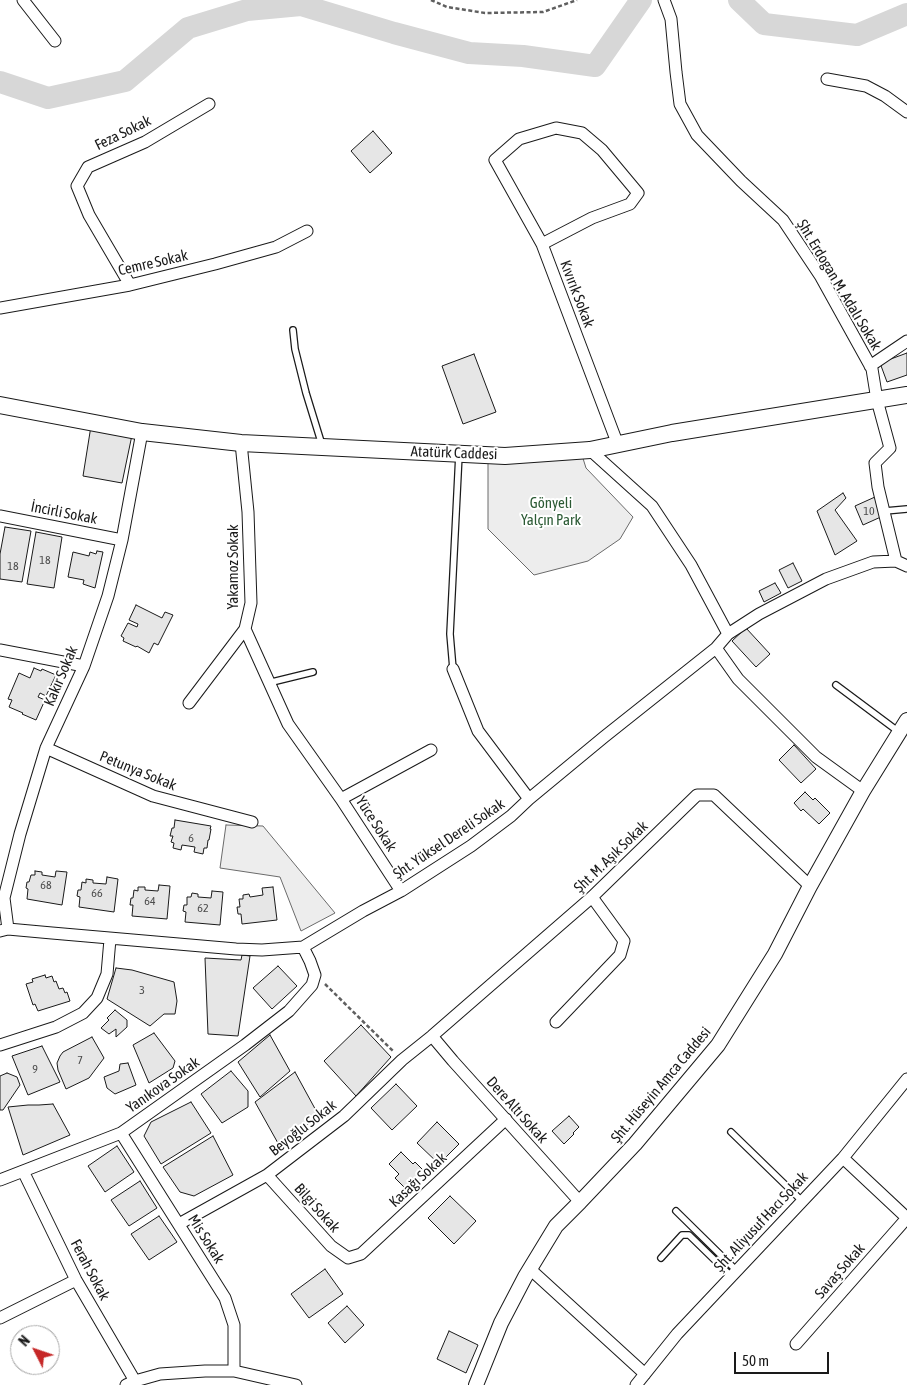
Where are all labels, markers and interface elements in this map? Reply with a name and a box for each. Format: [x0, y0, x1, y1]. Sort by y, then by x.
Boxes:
street label: Feza Sokak [92, 112, 154, 154]
street label: Şht. Erdogan M. Adalı Sokak [793, 216, 885, 354]
street label: Cemre Sokak [116, 246, 190, 280]
street label: Kıvırık Sokak [556, 258, 598, 330]
street label: Atatürk Caddesi [410, 442, 498, 464]
park label: Gönyeli Yalçın Park [521, 494, 581, 529]
street label: İncirli Sokak [29, 498, 99, 528]
house number: 10 [863, 504, 875, 518]
street label: Yakamoz Sokak [224, 524, 242, 610]
house number: 18 [39, 553, 51, 567]
house number: 18 [7, 559, 19, 573]
street label: Kakır Sokak [40, 643, 82, 709]
street label: Petunya Sokak [97, 747, 179, 795]
street label: Yüce Sokak [352, 793, 400, 855]
street label: Şht. Yüksel Dereli Sokak [390, 795, 508, 883]
street label: Şht. M. Aşık Sokak [570, 817, 652, 897]
house number: 6 [188, 831, 194, 845]
house number: 68 [40, 878, 52, 892]
house number: 66 [91, 886, 103, 900]
house number: 64 [144, 894, 156, 908]
house number: 62 [197, 901, 209, 915]
house number: 3 [139, 983, 145, 997]
street label: Şht. Hüseyin Amca Caddesi [607, 1023, 715, 1147]
house number: 7 [77, 1053, 83, 1067]
street label: Yanıkova Sokak [123, 1053, 203, 1117]
house number: 9 [32, 1062, 38, 1076]
street label: Dere Altı Sokak [482, 1073, 552, 1147]
street label: Beyoğlu Sokak [266, 1096, 340, 1160]
street label: Kasağı Sokak [386, 1149, 450, 1211]
street label: Şht. Aliyusuf Hacı Sokak [710, 1168, 812, 1276]
street label: Bilgi Sokak [290, 1180, 344, 1236]
street label: Mis Sokak [184, 1211, 228, 1267]
street label: Ferah Sokak [66, 1236, 114, 1304]
street label: Savaş Sokak [811, 1240, 869, 1302]
north arrow [10, 1325, 60, 1375]
text: N [16, 1332, 33, 1349]
scale bar [737, 1342, 832, 1374]
text: 50 m [742, 1352, 769, 1369]

